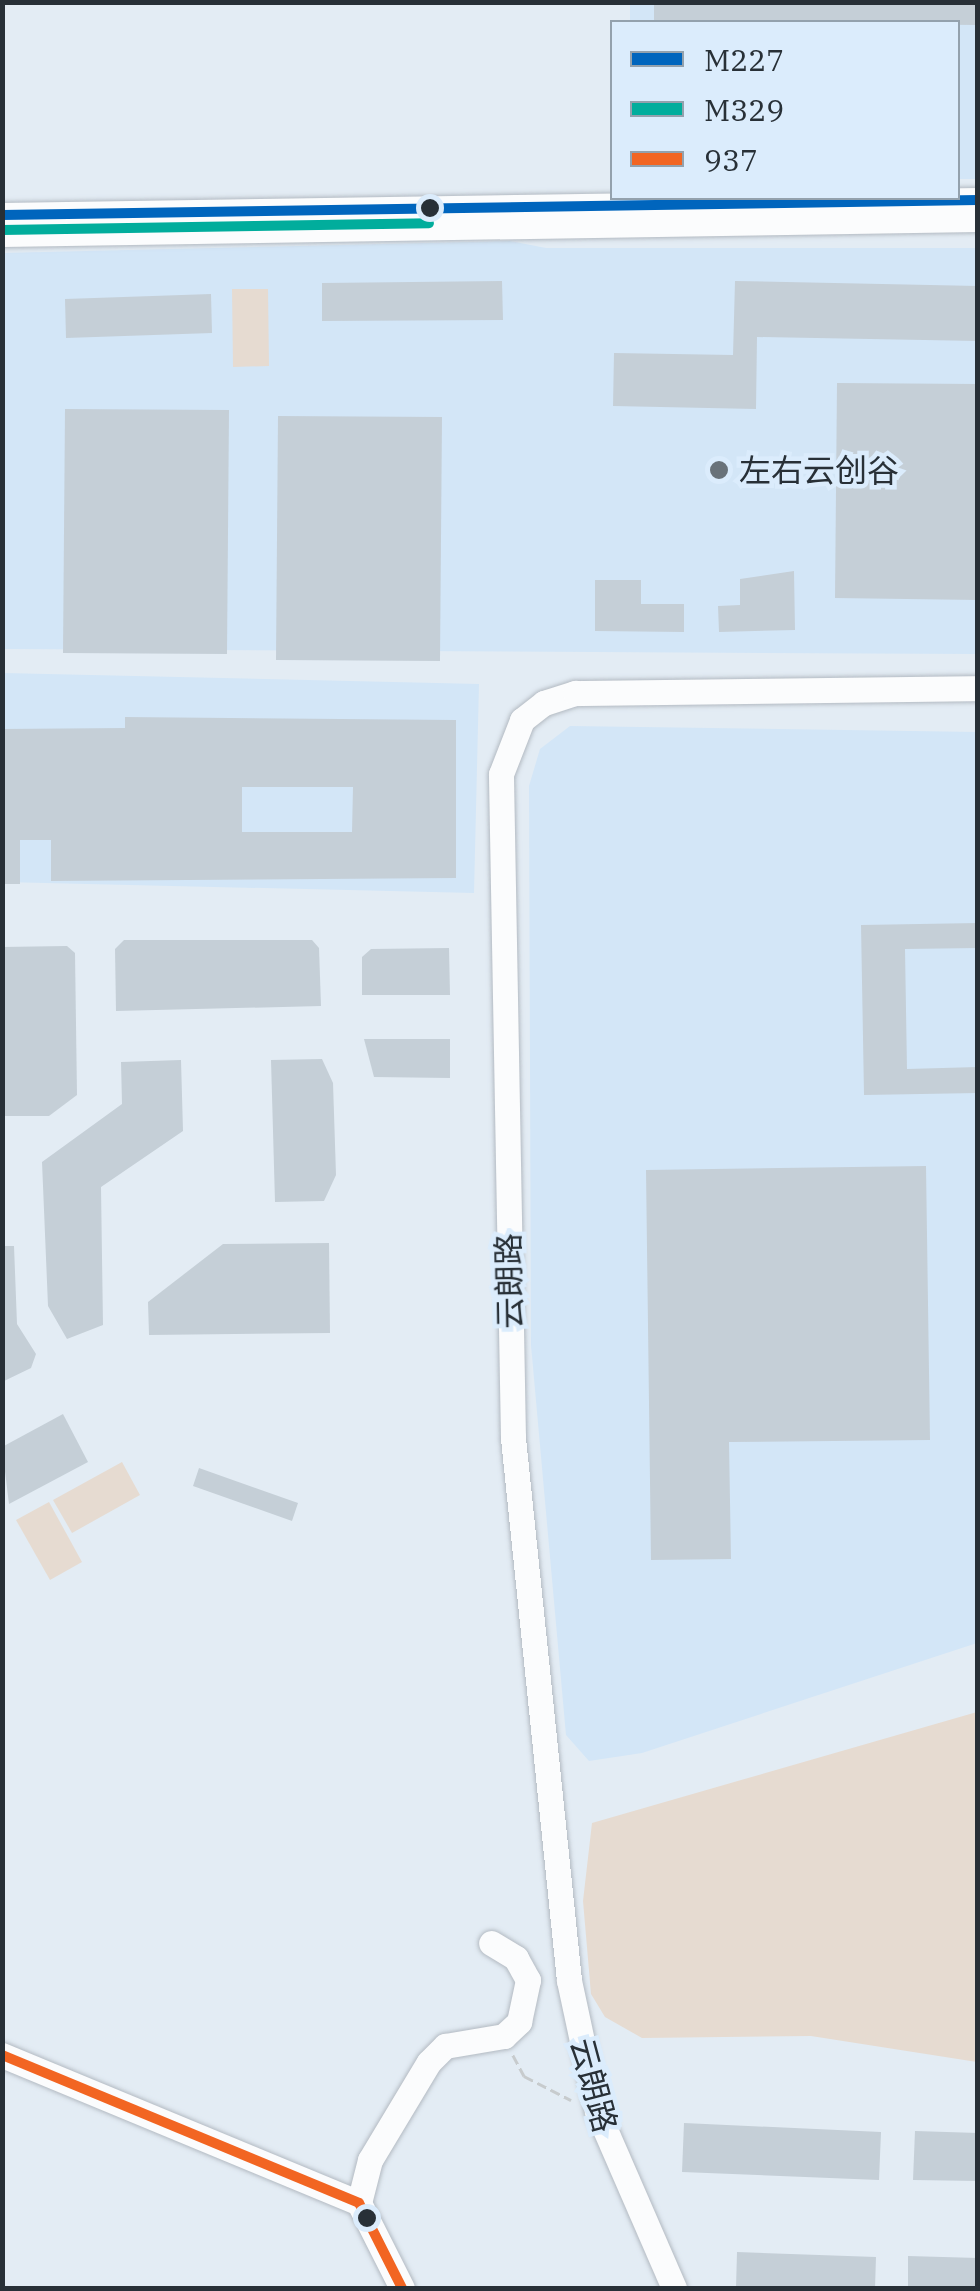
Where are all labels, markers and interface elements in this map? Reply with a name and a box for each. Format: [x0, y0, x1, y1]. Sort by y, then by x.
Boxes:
legend [610, 20, 960, 200]
text: M227 [704, 40, 784, 79]
text: M329 [704, 90, 784, 129]
text: 937 [704, 140, 758, 179]
unlabelled marker [420, 198, 440, 218]
place label: 左右云创谷 [739, 451, 899, 489]
marker: 左右云创谷 [708, 459, 730, 481]
street label: 云朗路 [489, 1233, 529, 1329]
street label: 云朗路 [563, 2034, 625, 2136]
unlabelled marker [357, 2208, 377, 2228]

